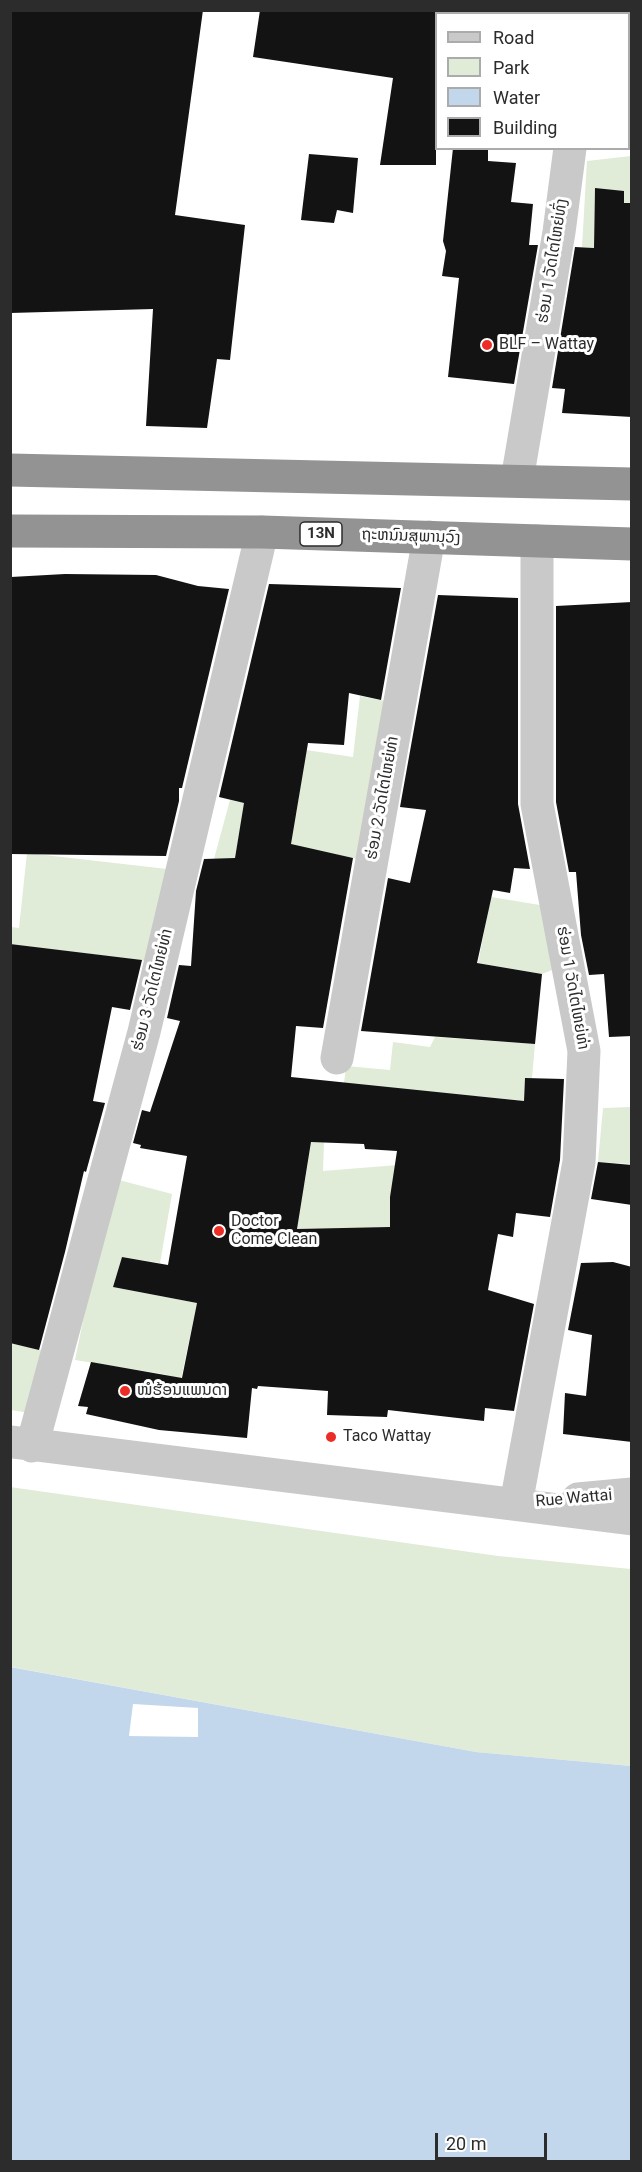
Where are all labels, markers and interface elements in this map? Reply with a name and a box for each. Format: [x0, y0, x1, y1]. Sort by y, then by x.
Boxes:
legend [435, 12, 630, 150]
text: Road [493, 27, 534, 48]
text: Park [493, 57, 529, 78]
text: Water [493, 87, 540, 108]
text: Building [493, 117, 557, 138]
street label: ຮ່ອມ 1 ວັດໄຕໄຫຍ່ທົ່ງ [534, 197, 572, 325]
place label: BLF – Wattay [499, 335, 594, 355]
marker: BLF – Wattay [480, 338, 494, 352]
road number: 13N [300, 522, 342, 546]
street label: ຖະຫນົນສຸພານຸວົງ [361, 526, 461, 548]
street label: ຮ່ອມ 2 ວັດໄຕໄຫຍ່ທ່າ [363, 735, 403, 861]
street label: ຮ່ອມ 1 ວັດໄຕໄຫຍ່ທ່າ [552, 925, 592, 1051]
street label: ຮ່ອມ 3 ວັດໄຕໄຫຍ່ທ່າ [129, 927, 177, 1053]
place label: Doctor Come Clean [231, 1212, 317, 1250]
marker: Doctor Come Clean [212, 1224, 226, 1238]
place label: ໜໍຮ້ອນແພນດາ [137, 1381, 227, 1401]
marker: ໜໍຮ້ອນແພນດາ [118, 1384, 132, 1398]
place label: Taco Wattay [343, 1427, 431, 1447]
marker: Taco Wattay [324, 1430, 338, 1444]
street label: Rue Wattai [535, 1486, 613, 1512]
scale bar [438, 2121, 550, 2159]
text: 20 m [446, 2133, 486, 2154]

